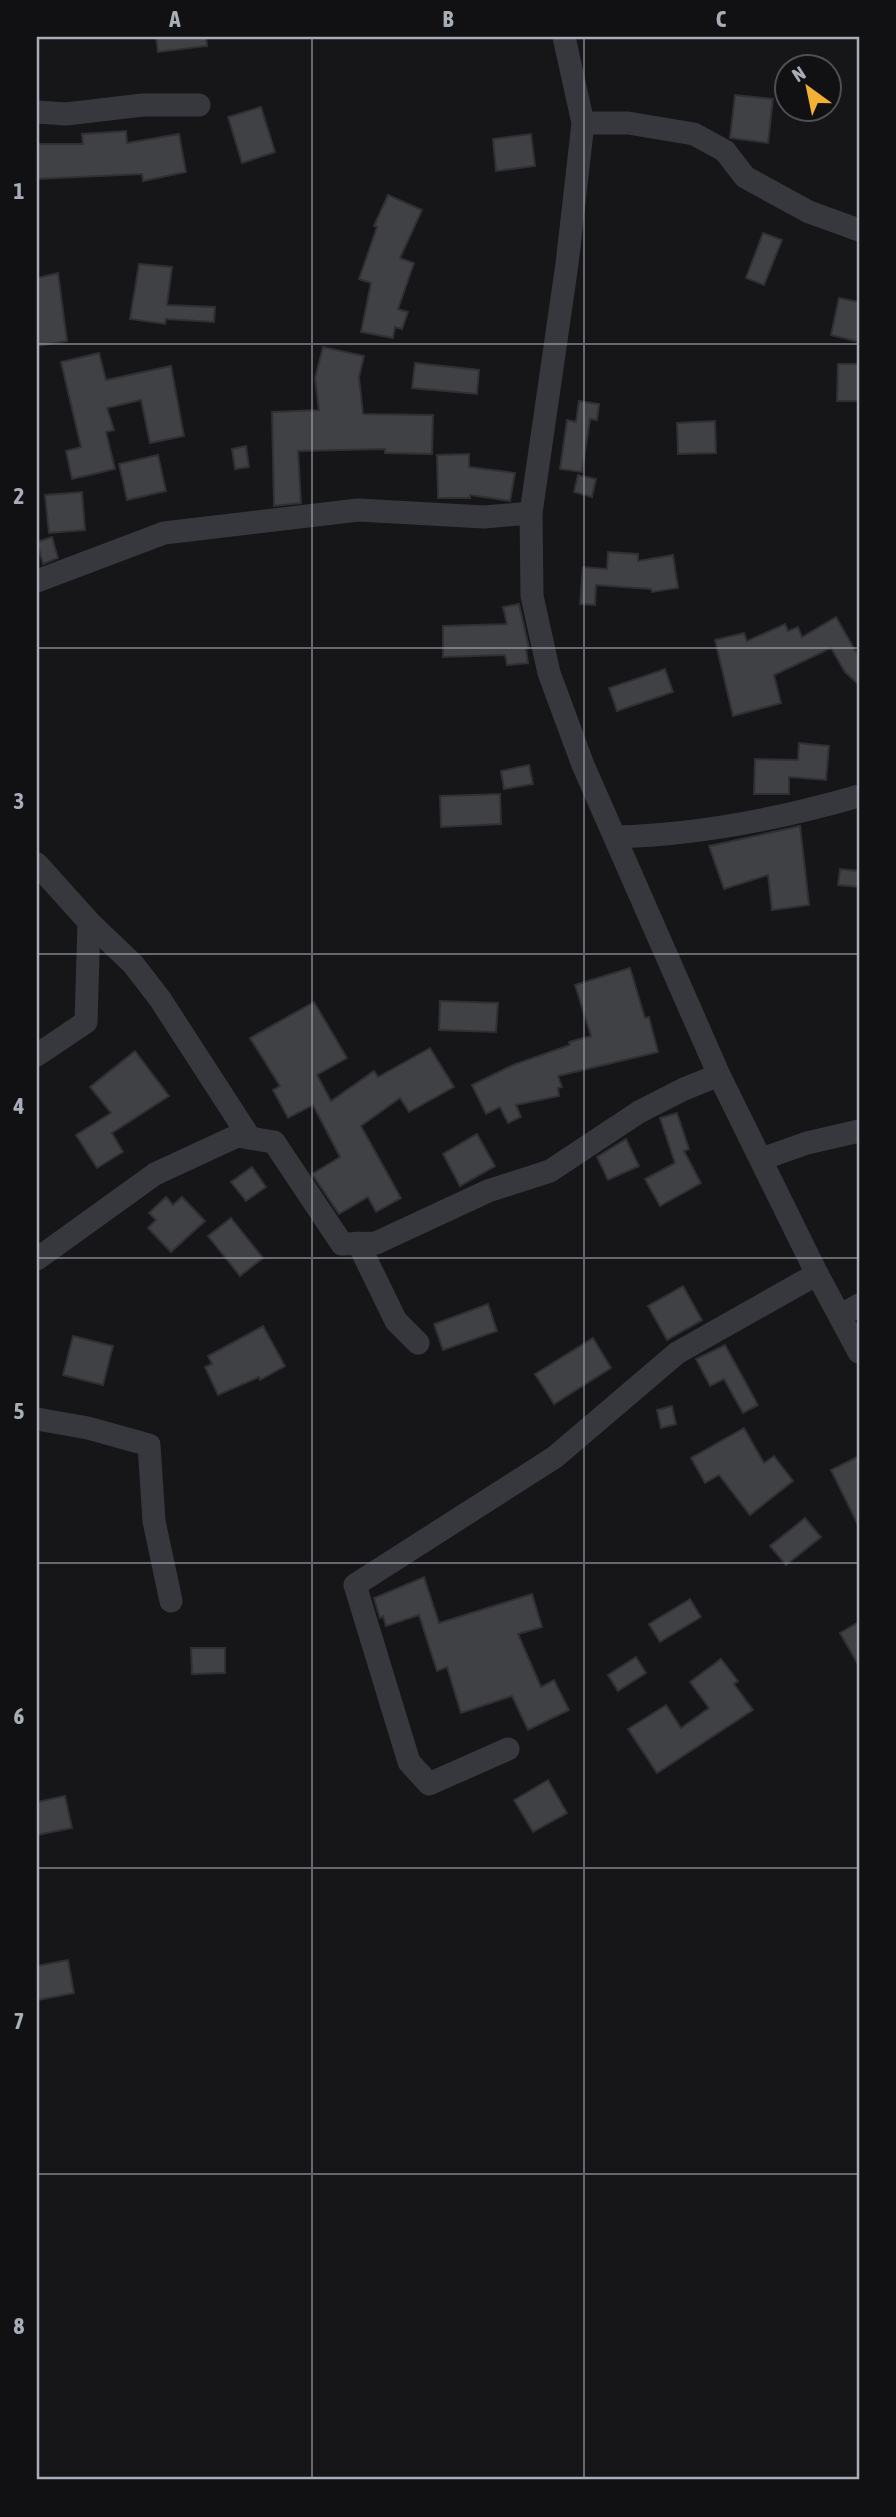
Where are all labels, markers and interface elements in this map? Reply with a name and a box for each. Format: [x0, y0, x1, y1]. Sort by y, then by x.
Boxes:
text: A [168, 6, 181, 32]
text: B [443, 6, 454, 32]
text: C [716, 6, 727, 32]
north arrow [774, 52, 844, 122]
text: N [788, 61, 809, 86]
text: 1 [14, 178, 25, 204]
text: 2 [14, 483, 24, 509]
text: 3 [14, 788, 24, 814]
text: 4 [13, 1093, 25, 1119]
text: 5 [14, 1398, 25, 1424]
text: 6 [14, 1703, 25, 1729]
text: 7 [14, 2008, 24, 2034]
text: 8 [14, 2313, 25, 2339]

